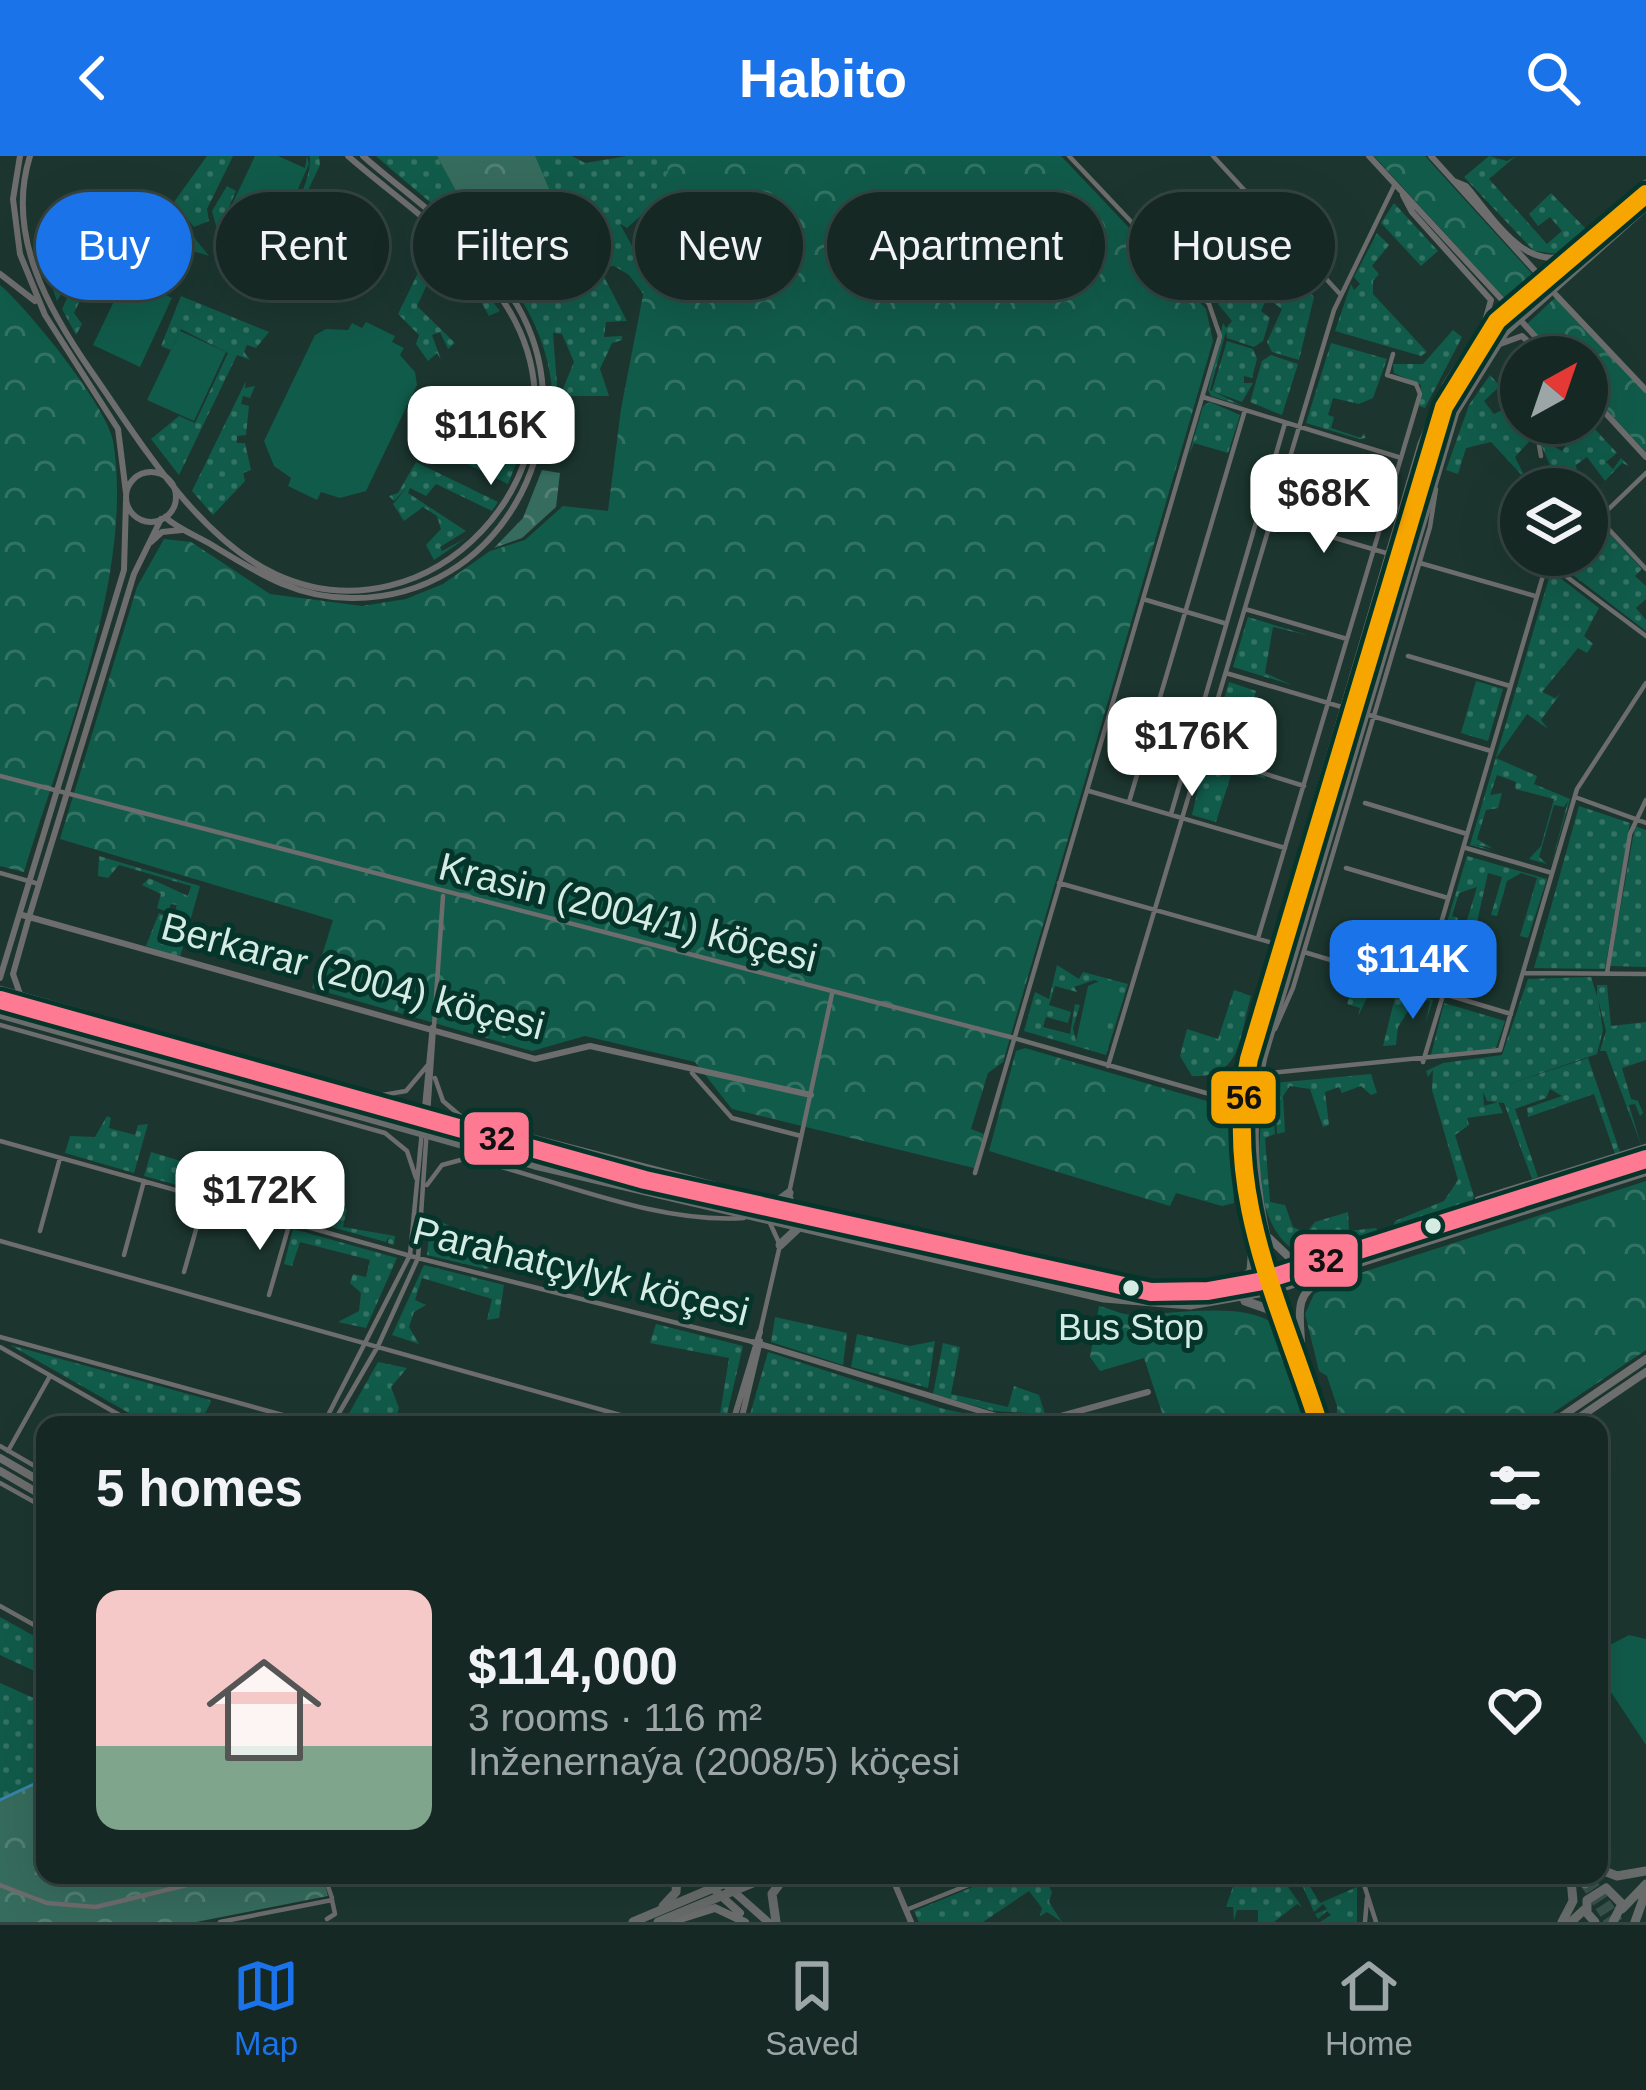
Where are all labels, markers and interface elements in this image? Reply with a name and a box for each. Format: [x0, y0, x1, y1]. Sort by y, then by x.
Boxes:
icon: back [60, 45, 126, 111]
icon: search [1520, 45, 1586, 111]
text: Habito [739, 48, 907, 108]
chip: Buy [36, 192, 192, 300]
chip: Rent [216, 192, 389, 300]
chip: Filters [413, 192, 611, 300]
chip: New [635, 192, 803, 300]
chip: Apartment [827, 192, 1105, 300]
chip: House [1129, 192, 1335, 300]
north arrow [1500, 336, 1608, 444]
map controls [1500, 336, 1608, 576]
pin: $116K [407, 386, 575, 488]
text: $116K [435, 403, 547, 446]
pin: $68K [1253, 454, 1395, 556]
button: layers [1500, 468, 1608, 576]
text: $68K [1277, 471, 1371, 514]
pin: $176K [1108, 697, 1276, 799]
text: $176K [1135, 714, 1249, 757]
street label: Krasin (2004/1) köçesi [435, 844, 821, 980]
street label: Berkarar (2004) köçesi [157, 904, 549, 1048]
pin: $114K [1329, 920, 1497, 1022]
text: $114K [1357, 937, 1469, 980]
line badge: 56 [1209, 1069, 1278, 1126]
text: 56 [1226, 1079, 1262, 1116]
line badge: 32 [462, 1110, 531, 1167]
text: 32 [479, 1120, 515, 1157]
pin: $172K [176, 1151, 344, 1253]
text: $172K [203, 1168, 317, 1211]
street label: Parahatçylyk köçesi [409, 1208, 753, 1334]
unlabelled marker [1422, 1215, 1444, 1237]
line badge: 32 [1292, 1232, 1360, 1289]
text: 32 [1308, 1242, 1344, 1279]
marker: Bus Stop [1120, 1277, 1142, 1299]
place label: Bus Stop [1058, 1307, 1204, 1348]
icon: filters [1482, 1455, 1548, 1521]
text: 5 homes [96, 1460, 303, 1517]
icon: home [192, 1638, 336, 1782]
text: $114,000 [468, 1638, 678, 1695]
icon: heart [1482, 1677, 1548, 1743]
text: 3 rooms · 116 m² [468, 1696, 762, 1739]
text: Inženernaýa (2008/5) köçesi [468, 1740, 960, 1783]
tab: Map [233, 1953, 299, 2063]
tab: Saved [765, 1953, 859, 2063]
tab: Home [1325, 1953, 1413, 2063]

